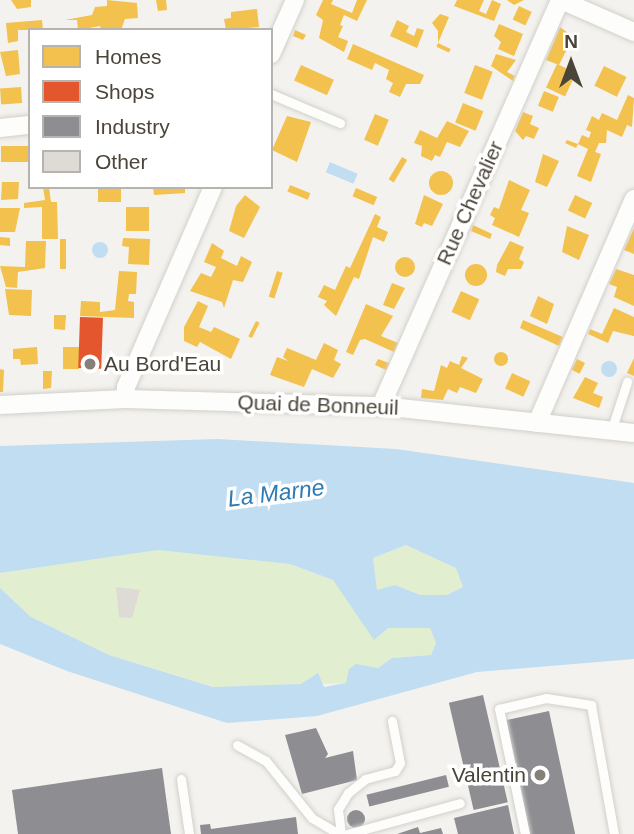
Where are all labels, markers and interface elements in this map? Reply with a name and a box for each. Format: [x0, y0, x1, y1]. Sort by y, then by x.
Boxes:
legend [28, 28, 273, 189]
north arrow [536, 28, 606, 98]
text: N [564, 31, 578, 52]
text: Homes [95, 45, 162, 68]
text: Shops [95, 80, 155, 103]
text: Industry [95, 115, 170, 138]
street label: Rue Chevalier [431, 137, 509, 269]
text: Other [95, 150, 148, 173]
place label: Au Bord'Eau [104, 351, 221, 377]
marker: Au Bord'Eau [82, 356, 98, 372]
street label: Quai de Bonneuil [237, 390, 399, 420]
water label: La Marne [226, 473, 326, 513]
place label: Valentin [452, 762, 526, 788]
marker: Valentin [532, 767, 548, 783]

